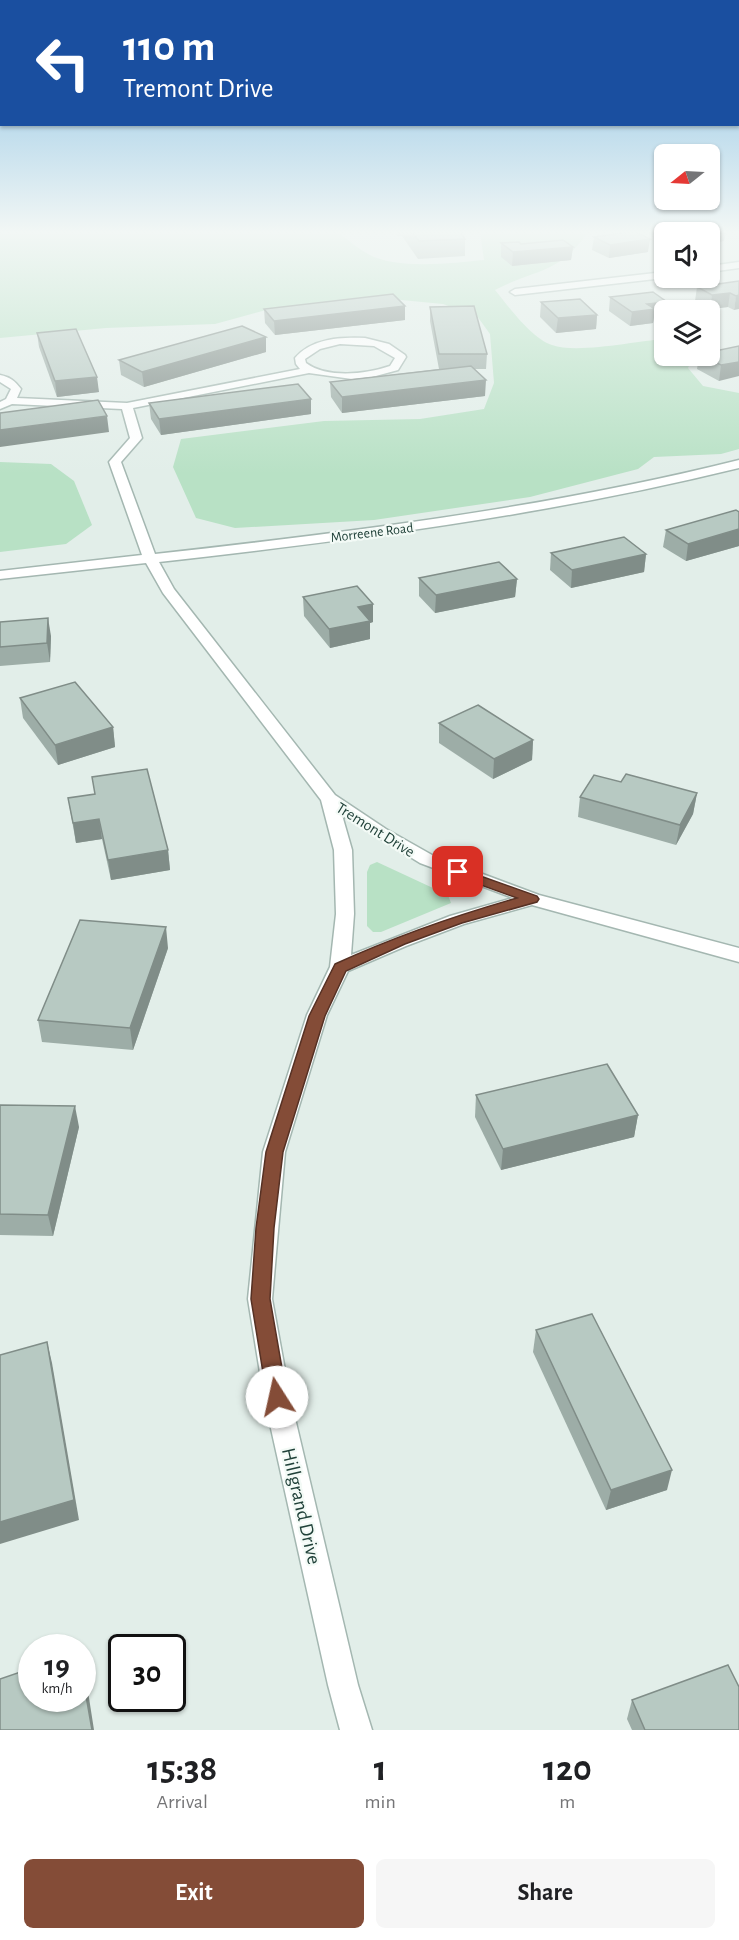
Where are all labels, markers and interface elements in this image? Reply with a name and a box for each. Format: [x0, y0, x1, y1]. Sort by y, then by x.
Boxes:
icon: left [24, 24, 102, 102]
text: 110 m [123, 26, 215, 68]
text: Tremont Drive [123, 75, 273, 102]
north arrow [654, 144, 720, 210]
map controls [654, 144, 720, 366]
button: sound [654, 222, 720, 288]
button: layers [654, 300, 720, 366]
street label: Morreene Road [330, 521, 414, 545]
street label: Tremont Drive [333, 799, 418, 860]
pin [432, 846, 483, 897]
icon: arrive [441, 855, 474, 888]
position arrow [245, 1365, 309, 1429]
street label: Hillgrand Drive [278, 1446, 324, 1566]
speed limit sign: 30 [108, 1634, 186, 1712]
text: 19 [44, 1651, 70, 1681]
text: km/h [42, 1681, 72, 1696]
text: 15:38 [147, 1751, 217, 1787]
text: 1 [374, 1751, 387, 1787]
text: 120 [543, 1751, 592, 1787]
text: Arrival [157, 1792, 208, 1812]
text: min [365, 1792, 396, 1812]
text: m [559, 1792, 575, 1812]
button: Exit [24, 1859, 364, 1928]
button: Share [376, 1859, 715, 1928]

